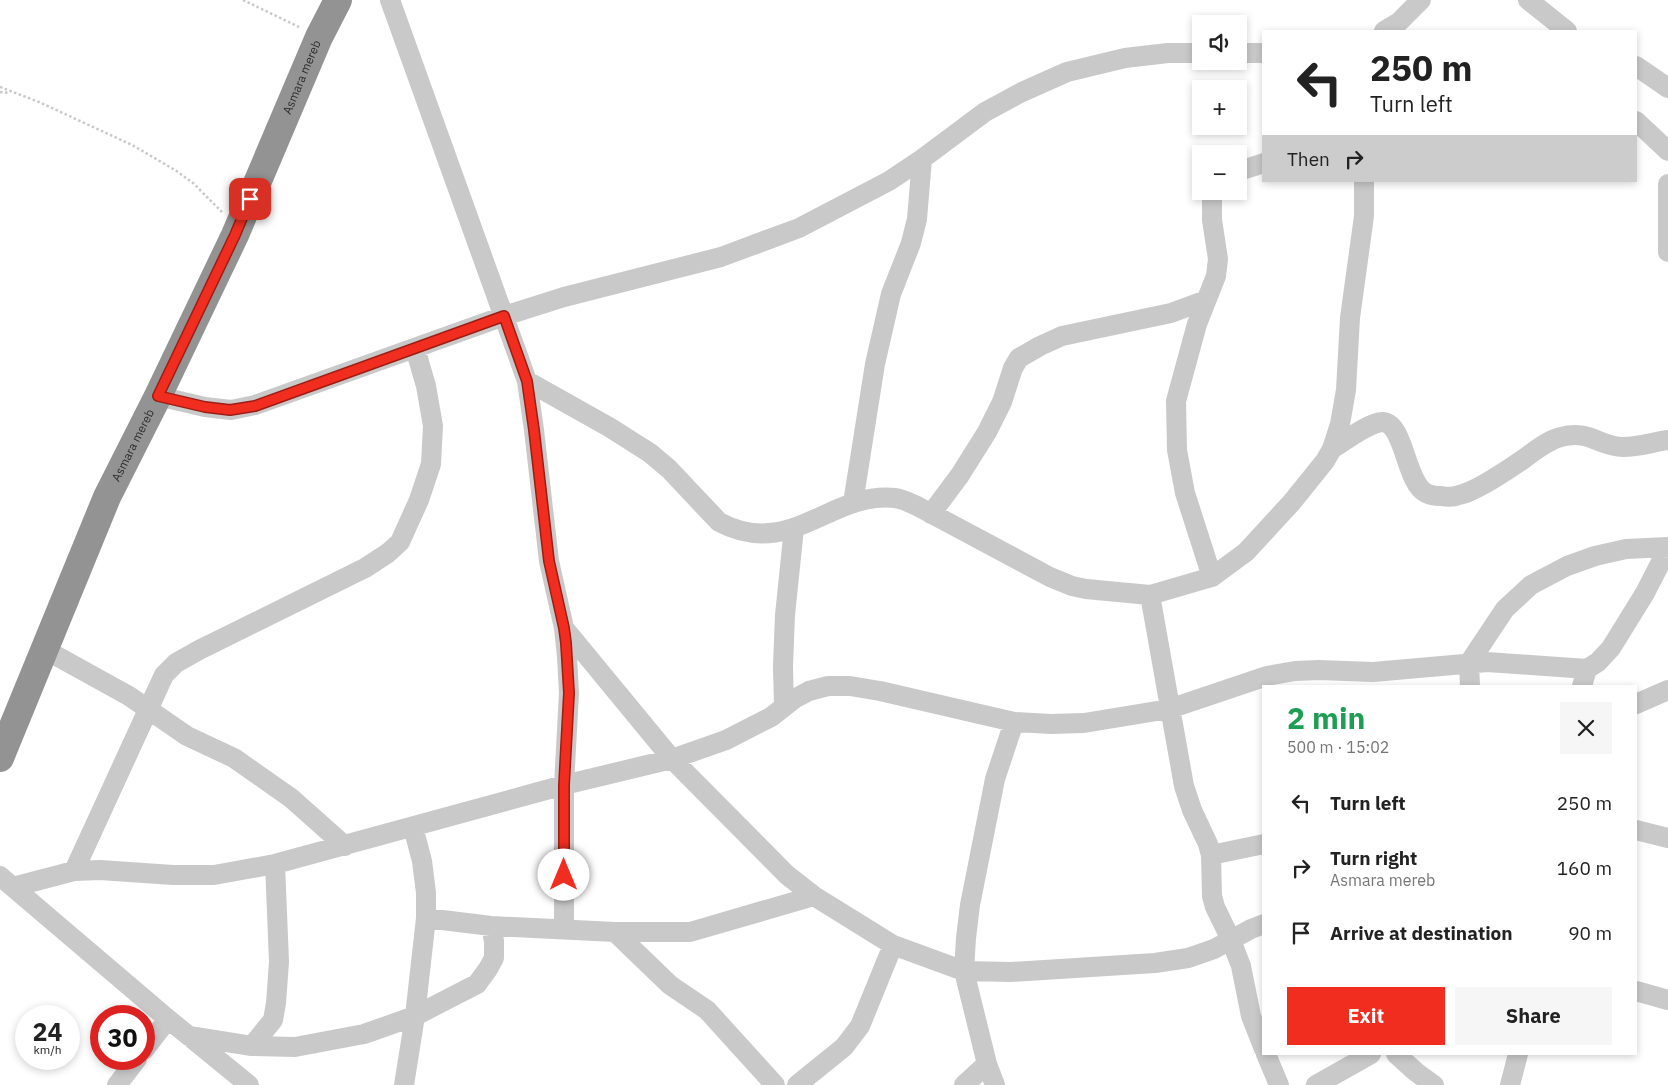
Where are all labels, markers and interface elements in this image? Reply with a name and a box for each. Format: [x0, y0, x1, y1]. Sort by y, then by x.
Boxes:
map controls [1192, 15, 1247, 200]
button: sound [1192, 15, 1247, 70]
street label: Asmara mereb [279, 38, 324, 116]
text: 250 m [1370, 45, 1473, 91]
icon: left [1287, 50, 1352, 115]
button: + [1192, 80, 1247, 135]
text: Turn left [1370, 89, 1453, 118]
button: − [1192, 145, 1247, 200]
icon: right [1340, 145, 1368, 173]
text: Then [1287, 147, 1330, 171]
pin [229, 178, 271, 220]
icon: arrive [236, 185, 264, 213]
street label: Asmara mereb [108, 406, 157, 484]
text: 2 min [1287, 698, 1365, 737]
button: close [1560, 702, 1612, 754]
text: 500 m · 15:02 [1287, 737, 1389, 757]
icon: left [1287, 789, 1315, 817]
text: Turn left [1330, 791, 1406, 815]
text: 250 m [1557, 791, 1612, 815]
text: Turn right [1330, 846, 1417, 870]
position arrow [537, 848, 589, 900]
icon: right [1287, 854, 1315, 882]
text: 160 m [1557, 856, 1612, 880]
text: Asmara mereb [1330, 870, 1435, 890]
icon: arrive [1287, 919, 1315, 947]
text: Arrive at destination [1330, 921, 1513, 945]
text: 90 m [1568, 921, 1612, 945]
button: Exit [1287, 987, 1445, 1045]
button: Share [1455, 987, 1612, 1045]
speed limit sign: 30 [90, 1005, 155, 1070]
text: 24 [32, 1015, 63, 1048]
text: km/h [33, 1042, 62, 1057]

